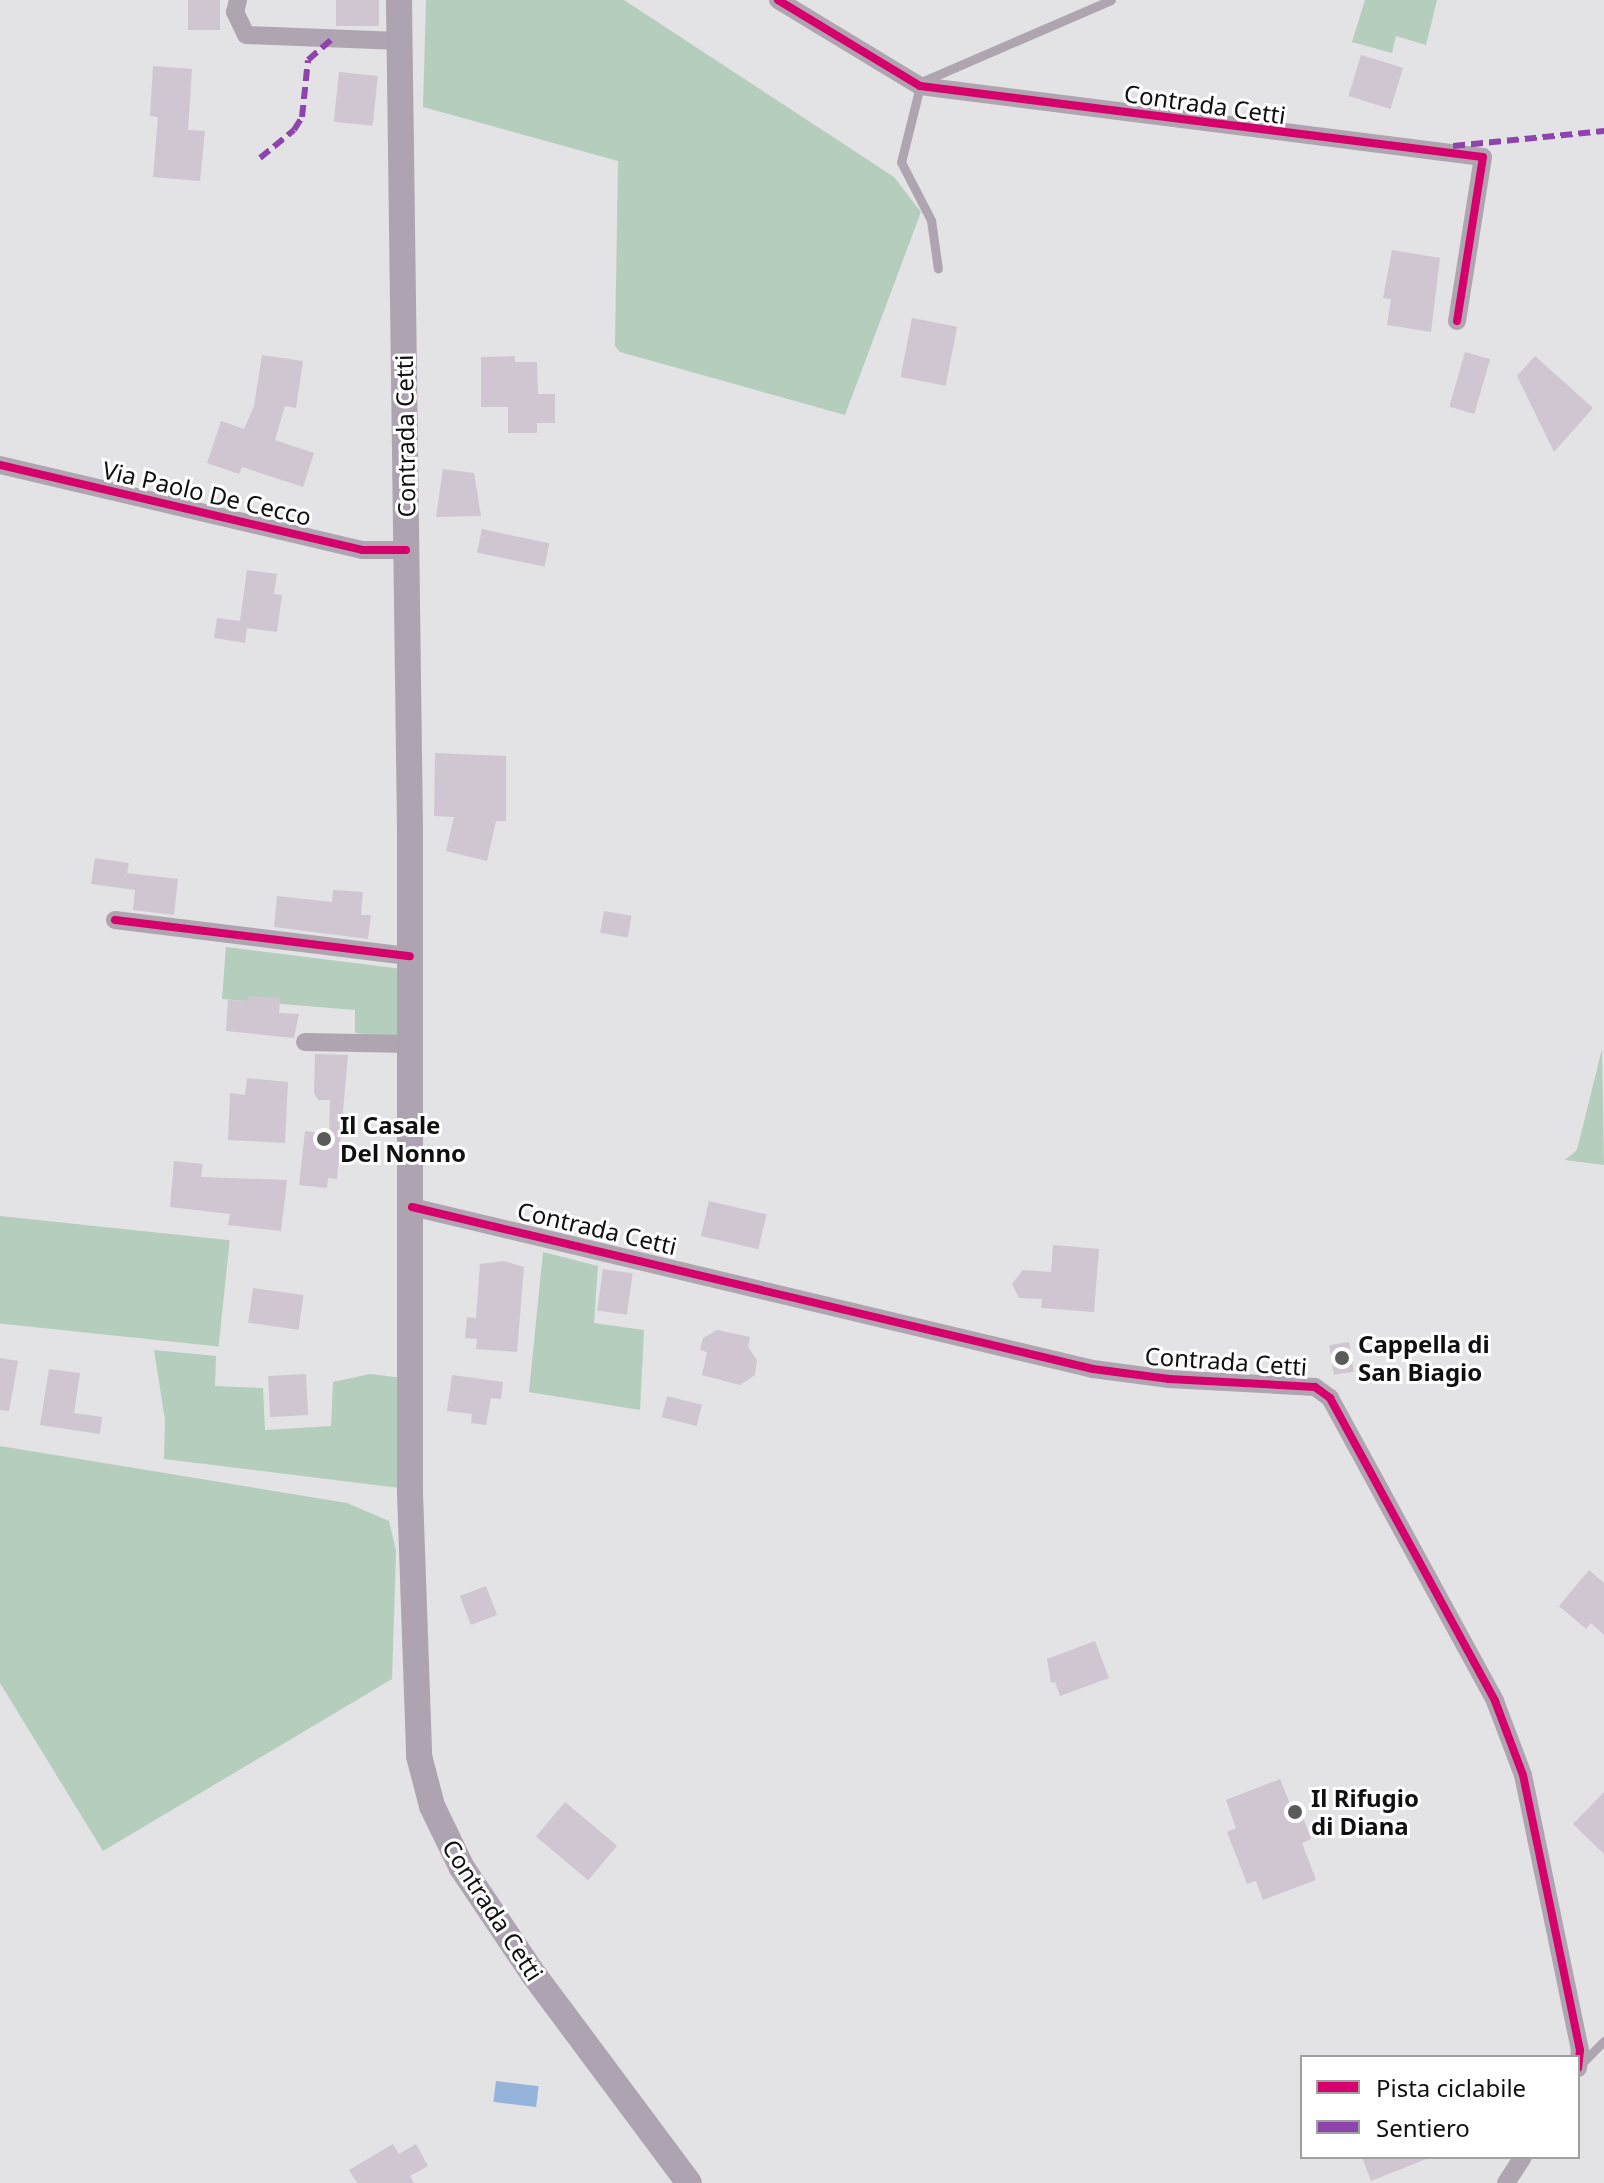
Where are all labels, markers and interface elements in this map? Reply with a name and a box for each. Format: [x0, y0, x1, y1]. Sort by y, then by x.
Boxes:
street label: Contrada Cetti [1122, 78, 1288, 130]
street label: Contrada Cetti [389, 354, 421, 518]
street label: Via Paolo De Cecco [100, 455, 314, 531]
place label: Il Casale Del Nonno [340, 1111, 466, 1167]
marker: Il Casale Del Nonno [315, 1130, 333, 1148]
street label: Contrada Cetti [514, 1196, 680, 1260]
place label: Cappella di San Biagio [1358, 1330, 1490, 1386]
street label: Contrada Cetti [1144, 1341, 1308, 1381]
marker: Cappella di San Biagio [1333, 1349, 1351, 1367]
place label: Il Rifugio di Diana [1311, 1784, 1419, 1840]
marker: Il Rifugio di Diana [1286, 1803, 1304, 1821]
street label: Contrada Cetti [437, 1834, 549, 1986]
legend [1300, 2055, 1580, 2159]
text: Pista ciclabile [1376, 2071, 1526, 2104]
text: Sentiero [1376, 2111, 1470, 2144]

